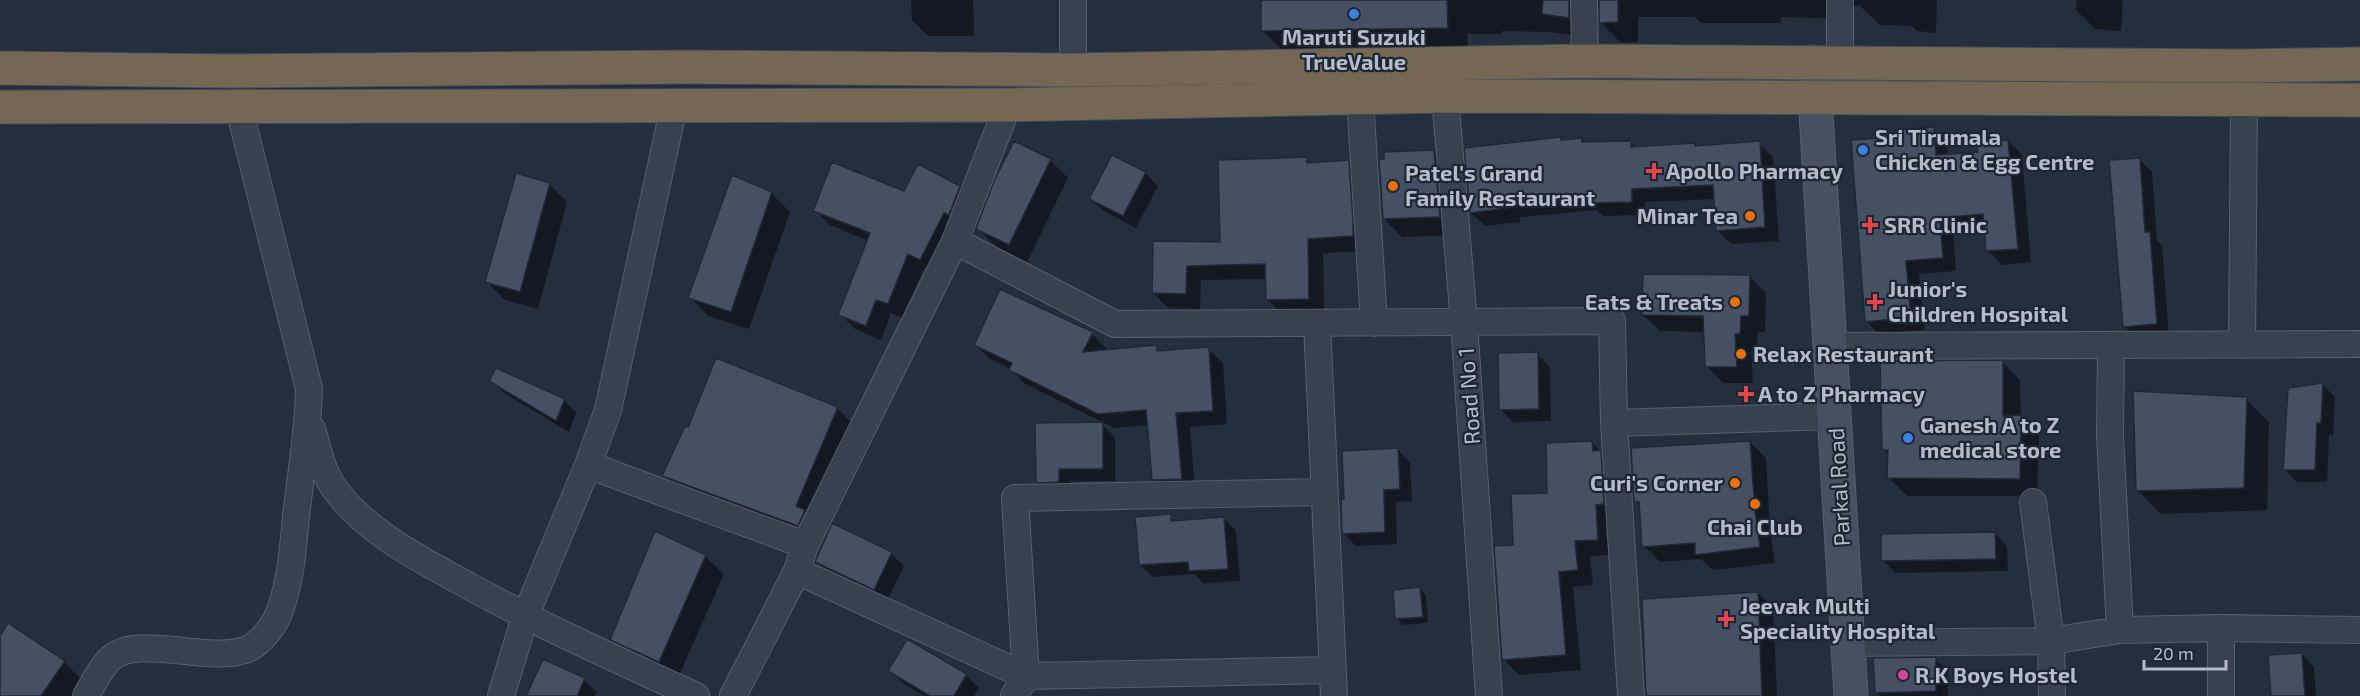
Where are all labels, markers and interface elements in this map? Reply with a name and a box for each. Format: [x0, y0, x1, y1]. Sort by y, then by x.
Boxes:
marker: Maruti Suzuki TrueValue [1347, 7, 1361, 21]
place label: Maruti Suzuki TrueValue [1282, 23, 1426, 74]
place label: Sri Tirumala Chicken & Egg Centre [1875, 123, 2095, 174]
marker: Sri Tirumala Chicken & Egg Centre [1856, 143, 1870, 157]
place label: Apollo Pharmacy [1666, 157, 1844, 184]
place label: Patel's Grand Family Restaurant [1405, 159, 1595, 211]
marker: Apollo Pharmacy [1647, 164, 1661, 178]
marker: Patel's Grand Family Restaurant [1386, 179, 1400, 193]
place label: Minar Tea [1637, 202, 1738, 228]
marker: Minar Tea [1743, 209, 1757, 223]
place label: SRR Clinic [1884, 211, 1987, 237]
marker: SRR Clinic [1861, 216, 1879, 234]
place label: Junior's Children Hospital [1888, 275, 2069, 326]
place label: Eats & Treats [1585, 288, 1723, 314]
marker: Junior's Children Hospital [1866, 293, 1884, 311]
marker: Eats & Treats [1728, 295, 1742, 309]
place label: Relax Restaurant [1753, 340, 1933, 366]
street label: Road No 1 [1452, 347, 1484, 445]
marker: Relax Restaurant [1734, 347, 1748, 361]
place label: A to Z Pharmacy [1758, 380, 1925, 407]
marker: A to Z Pharmacy [1739, 387, 1753, 401]
place label: Ganesh A to Z medical store [1920, 411, 2062, 462]
street label: Parkal Road [1822, 427, 1854, 547]
marker: Ganesh A to Z medical store [1901, 431, 1915, 445]
place label: Curi's Corner [1590, 469, 1724, 495]
marker: Curi's Corner [1728, 476, 1742, 490]
marker: Chai Club [1748, 497, 1762, 511]
place label: Chai Club [1707, 513, 1803, 539]
place label: Jeevak Multi Speciality Hospital [1740, 592, 1936, 644]
marker: Jeevak Multi Speciality Hospital [1717, 610, 1735, 628]
scale bar [2144, 633, 2226, 671]
text: 20 m [2153, 642, 2194, 664]
place label: R.K Boys Hostel [1915, 661, 2078, 688]
marker: R.K Boys Hostel [1896, 668, 1910, 682]

